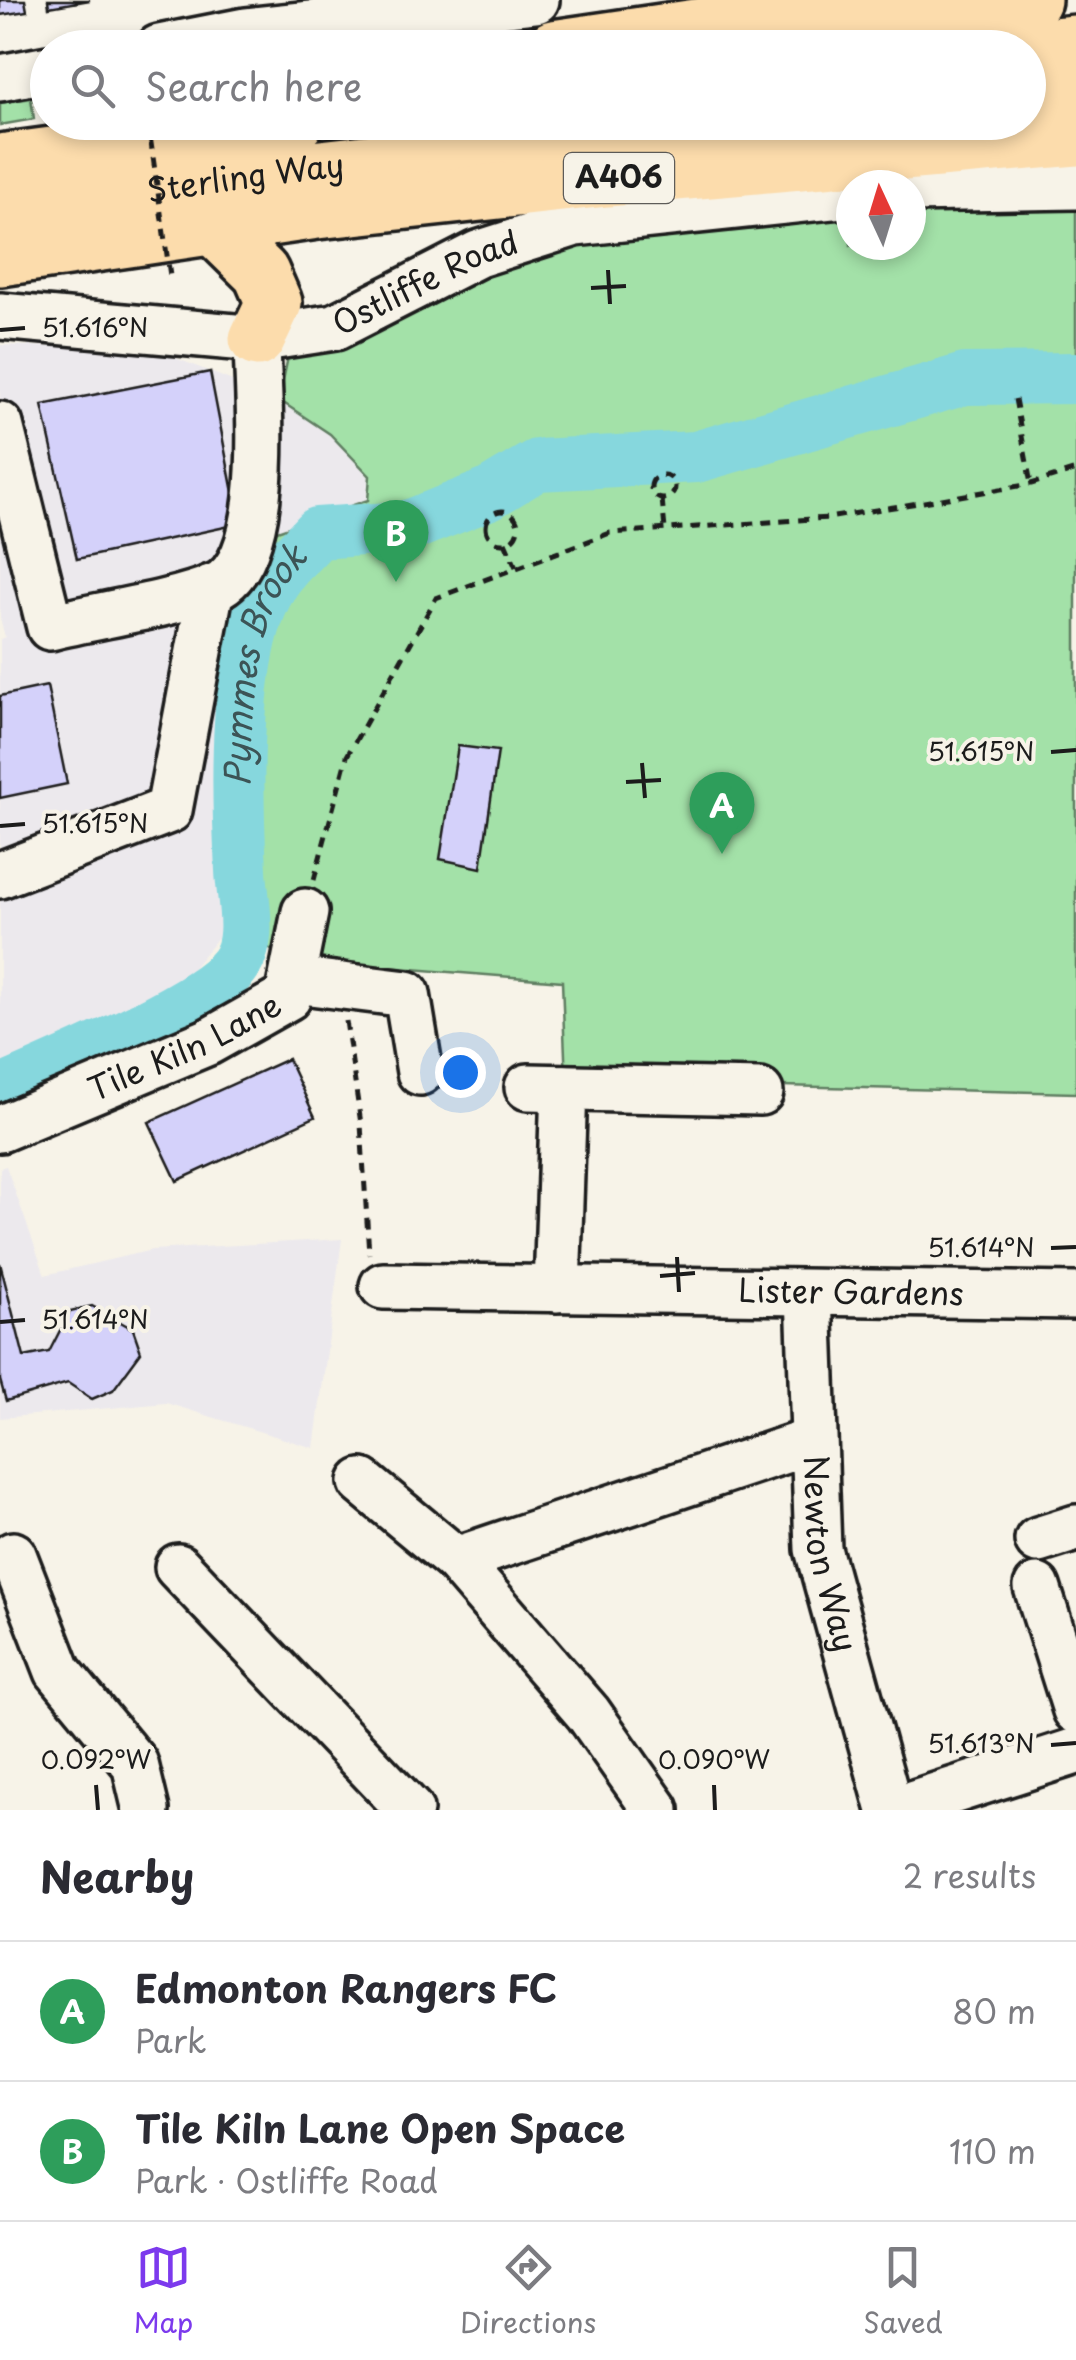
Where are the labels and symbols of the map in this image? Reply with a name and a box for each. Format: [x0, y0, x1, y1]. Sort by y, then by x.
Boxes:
street label: Sterling Way [144, 140, 346, 213]
road number: A406 [564, 153, 674, 203]
north arrow [836, 170, 926, 260]
street label: Ostliffe Road [324, 217, 524, 346]
text: 51.616°N [42, 308, 148, 346]
pin: B [364, 500, 428, 582]
water label: Pymmes Brook [209, 529, 319, 787]
text: 51.615°N [928, 732, 1034, 770]
pin: A [690, 772, 754, 854]
text: 51.615°N [42, 804, 148, 842]
street label: Tile Kiln Lane [80, 980, 289, 1112]
your location [435, 1047, 486, 1098]
text: 51.614°N [927, 1228, 1035, 1266]
street label: Lister Gardens [738, 1265, 964, 1316]
text: 51.614°N [41, 1300, 149, 1338]
street label: Newton Way [793, 1454, 871, 1657]
text: 51.613°N [927, 1724, 1035, 1762]
text: 0.092°W [41, 1740, 152, 1778]
text: 0.090°W [658, 1740, 770, 1778]

